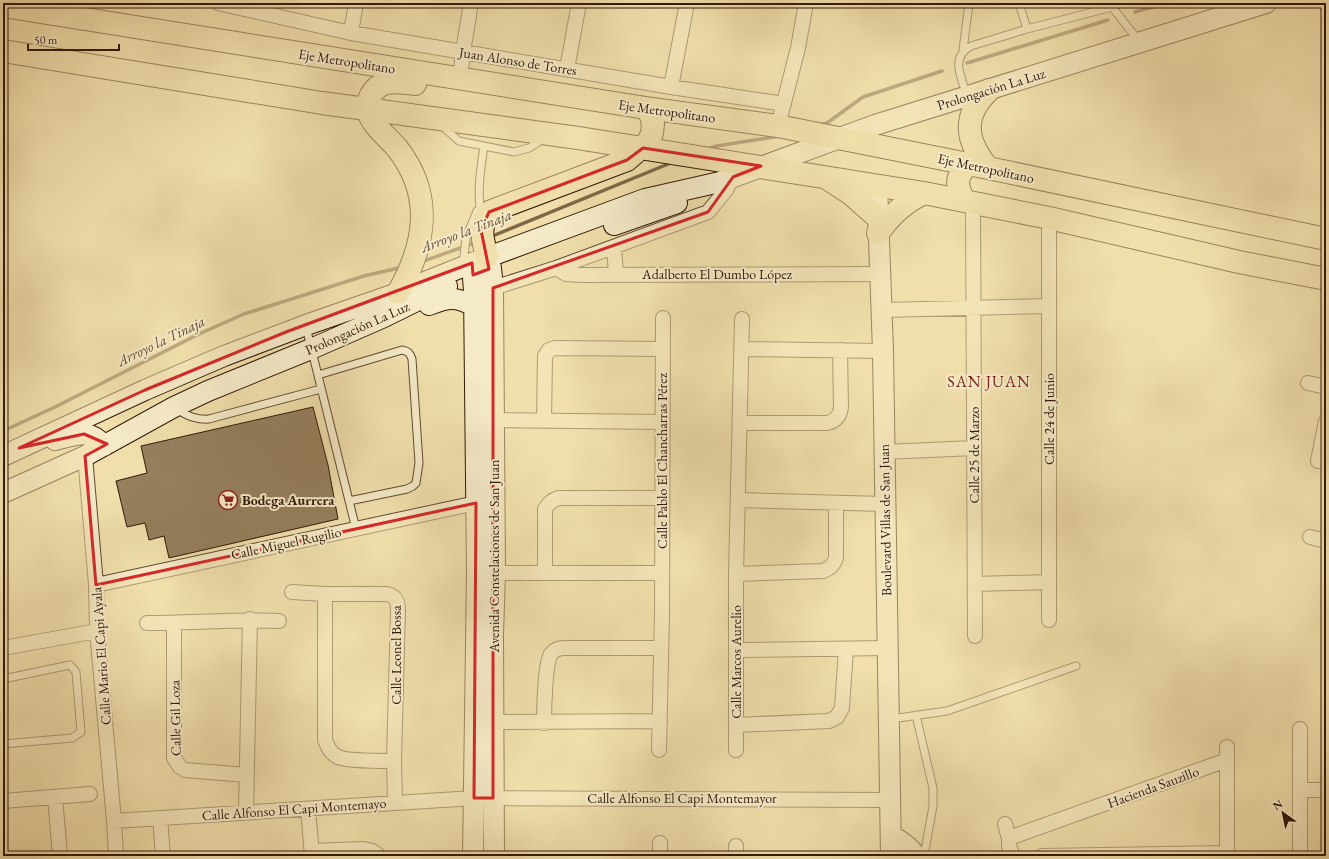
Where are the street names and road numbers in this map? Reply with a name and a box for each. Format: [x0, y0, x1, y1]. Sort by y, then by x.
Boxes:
street label: Juan Alonso de Torres [457, 43, 579, 79]
street label: Eje Metropolitano [297, 44, 397, 78]
street label: Prolongación La Luz [935, 64, 1048, 114]
street label: Eje Metropolitano [617, 95, 717, 127]
street label: Eje Metropolitano [936, 149, 1036, 187]
street label: Adalberto El Dumbo López [641, 265, 793, 283]
street label: Prolongación La Luz [302, 297, 413, 359]
street label: Calle Pablo El Chancharras Pérez [653, 372, 671, 549]
street label: Calle 24 de Junio [1040, 373, 1058, 465]
street label: Calle 25 de Marzo [965, 406, 983, 503]
street label: Boulevard Villas de San Juan [875, 443, 895, 596]
street label: Avenida Constelaciones de San Juan [485, 459, 503, 653]
street label: Calle Miguel Rugilio [229, 523, 343, 563]
street label: Calle Mario El Capi Ayala [87, 586, 115, 726]
street label: Calle Leonel Bossa [387, 605, 405, 705]
street label: Calle Marcos Aurelio [727, 605, 745, 719]
street label: Calle Gil Loza [165, 679, 185, 756]
street label: Hacienda Sauzillo [1105, 762, 1201, 812]
street label: Calle Alfonso El Capi Montemayor [587, 789, 777, 807]
street label: Calle Alfonso El Capi Montemayo [201, 794, 387, 824]

